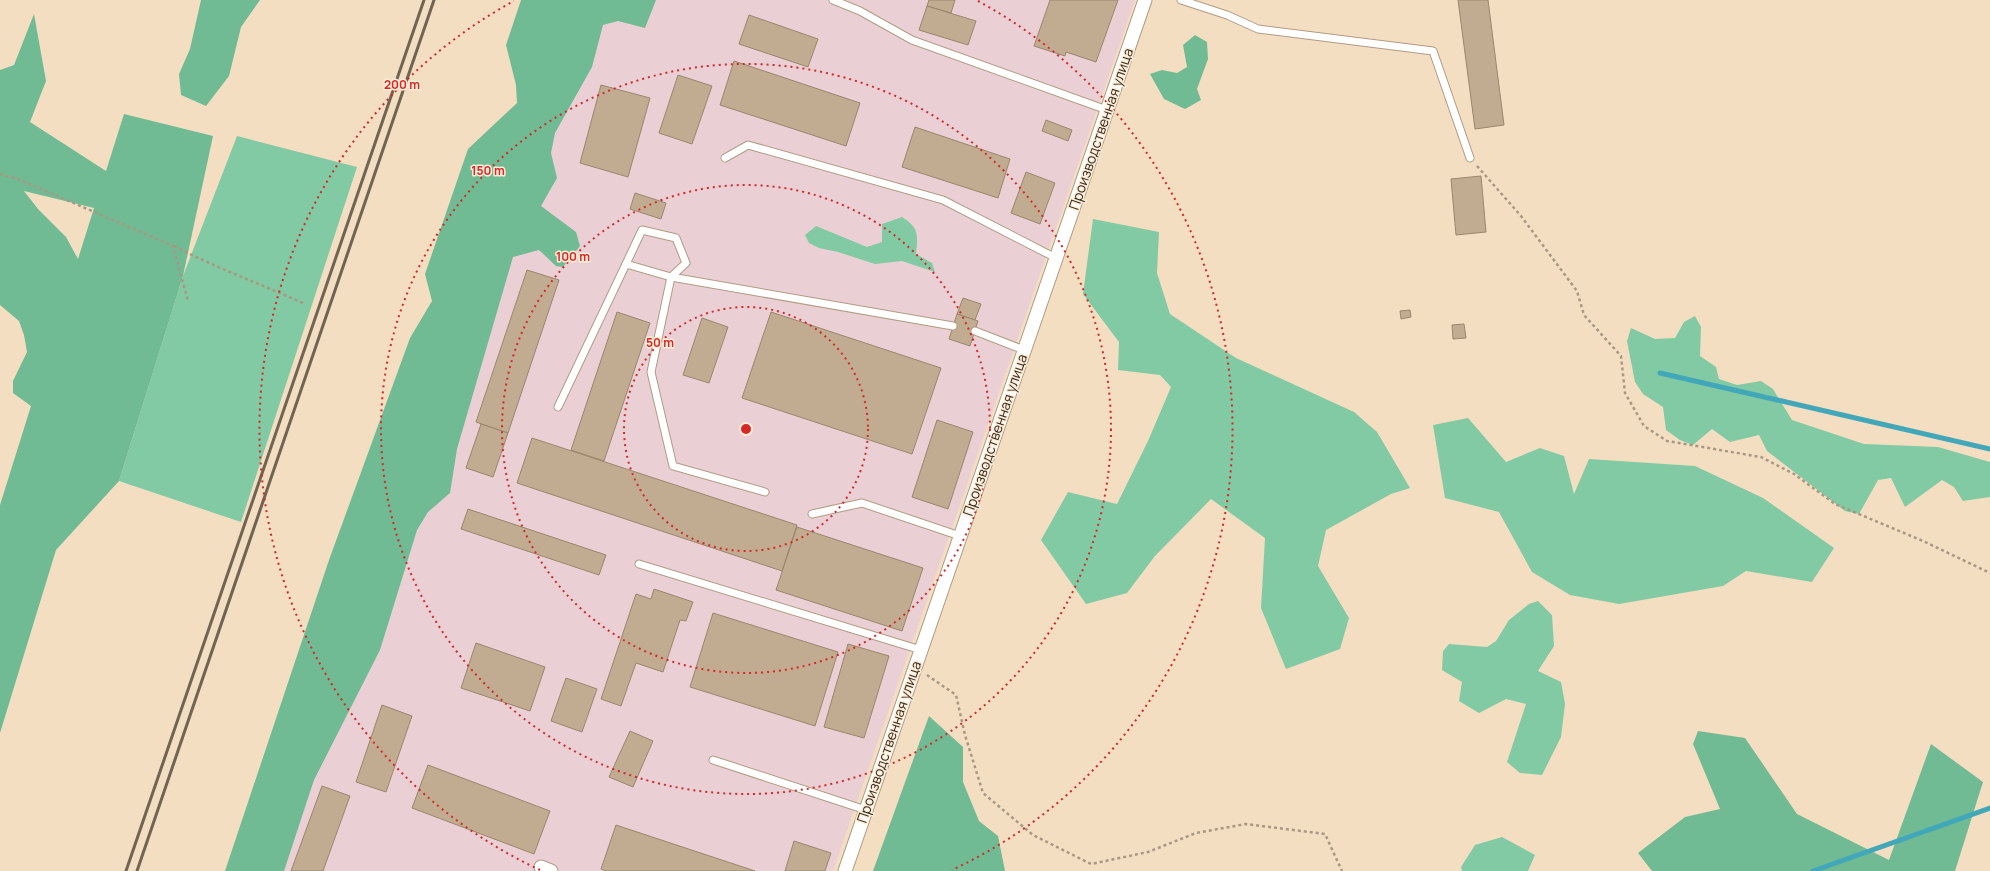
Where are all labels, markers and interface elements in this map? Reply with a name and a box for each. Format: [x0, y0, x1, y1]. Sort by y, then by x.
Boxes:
street label: Производственная улица [1064, 45, 1137, 212]
text: 200 m [384, 76, 420, 93]
text: 150 m [471, 162, 505, 179]
text: 100 m [556, 248, 590, 265]
text: 50 m [646, 334, 674, 351]
street label: Производственная улица [958, 351, 1031, 518]
centre of rings [739, 422, 753, 436]
street label: Производственная улица [852, 658, 925, 825]

